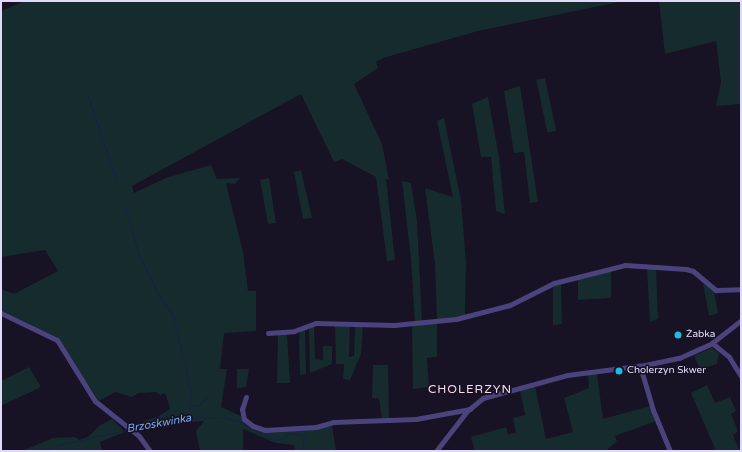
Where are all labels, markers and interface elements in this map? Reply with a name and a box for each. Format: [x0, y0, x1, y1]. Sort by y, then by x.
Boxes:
place label: Żabka [686, 329, 715, 341]
marker: Żabka [673, 330, 683, 340]
place label: Cholerzyn Skwer [627, 365, 706, 377]
marker: Cholerzyn Skwer [614, 366, 624, 376]
district label: CHOLERZYN [428, 383, 512, 397]
water label: Brzoskwinka [126, 412, 192, 436]

